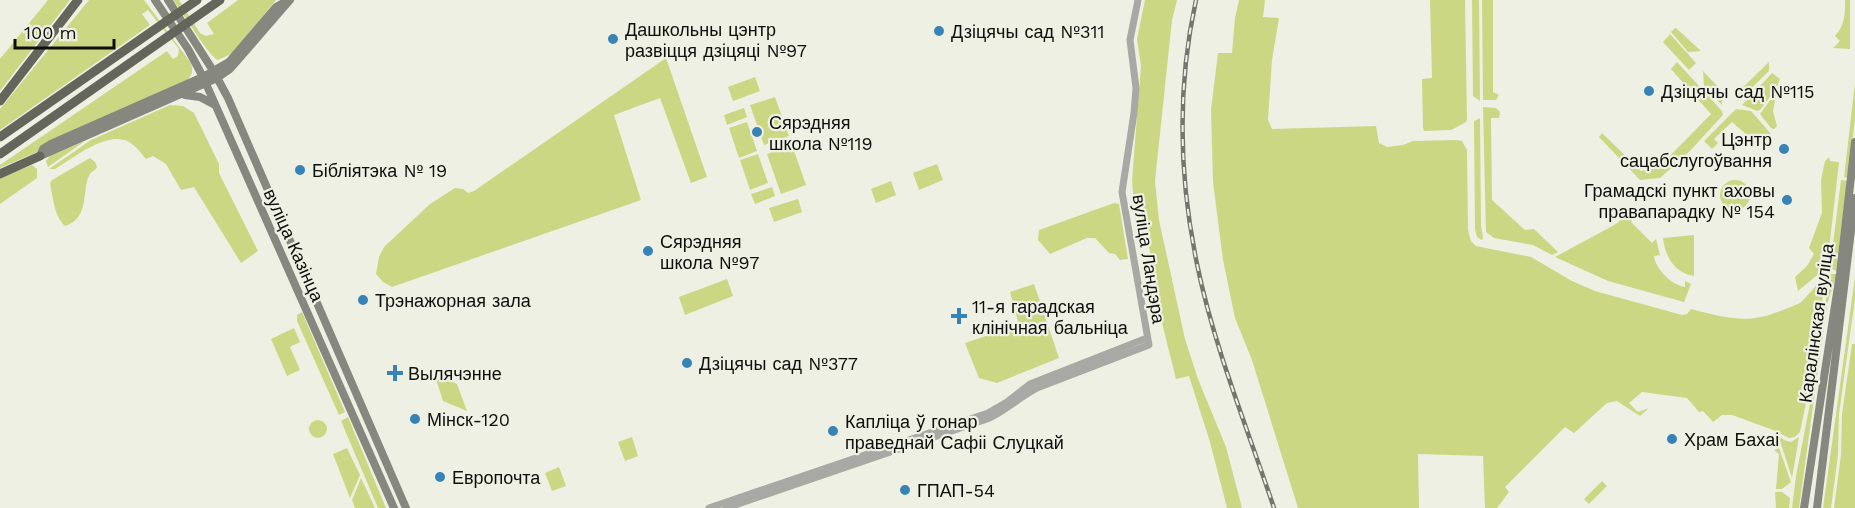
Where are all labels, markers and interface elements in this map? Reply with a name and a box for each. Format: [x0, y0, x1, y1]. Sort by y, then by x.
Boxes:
scale bar [15, 12, 114, 50]
place label: Дашкольны цэнтр развіцця дзіцяці №97 [625, 19, 807, 61]
place label: Дзіцячы сад №311 [951, 21, 1104, 42]
text: 100 m [24, 22, 77, 43]
marker: Дзіцячы сад №311 [932, 24, 946, 38]
marker: Дашкольны цэнтр развіцця дзіцяці №97 [606, 32, 620, 46]
place label: Дзіцячы сад №115 [1661, 81, 1814, 102]
marker: Дзіцячы сад №115 [1642, 84, 1656, 98]
place label: Сярэдняя школа №119 [769, 112, 873, 154]
marker: Сярэдняя школа №119 [750, 125, 764, 139]
place label: Цэнтр сацабслугоўвання [1620, 129, 1772, 171]
marker: Цэнтр сацабслугоўвання [1777, 142, 1791, 156]
place label: Бібліятэка № 19 [312, 160, 447, 181]
marker: Бібліятэка № 19 [293, 163, 307, 177]
place label: Грамадскі пункт аховы правапарадку № 154 [1584, 180, 1775, 222]
street label: вуліца Казінца [260, 185, 329, 306]
street label: вуліца Ландэра [1128, 193, 1170, 326]
marker: Грамадскі пункт аховы правапарадку № 154 [1780, 193, 1794, 207]
place label: Сярэдняя школа №97 [660, 231, 759, 273]
street label: Каралінская вуліца [1794, 241, 1838, 404]
marker: Сярэдняя школа №97 [641, 244, 655, 258]
place label: Трэнажорная зала [375, 290, 532, 311]
marker: Трэнажорная зала [356, 293, 370, 307]
place label: 11-я гарадская клінічная бальніца [972, 296, 1129, 338]
marker: 11-я гарадская клінічная бальніца [950, 307, 968, 325]
place label: Дзіцячы сад №377 [699, 353, 858, 374]
marker: Дзіцячы сад №377 [680, 356, 694, 370]
place label: Вылячэнне [408, 363, 502, 384]
marker: Вылячэнне [386, 364, 404, 382]
place label: Мінск-120 [427, 409, 510, 430]
place label: Капліца ў гонар праведнай Сафіі Слуцкай [845, 411, 1064, 453]
marker: Мінск-120 [408, 412, 422, 426]
marker: Капліца ў гонар праведнай Сафіі Слуцкай [826, 424, 840, 438]
place label: Храм Бахаі [1684, 429, 1779, 450]
marker: Храм Бахаі [1665, 432, 1679, 446]
place label: Европочта [452, 467, 541, 488]
marker: Европочта [433, 470, 447, 484]
place label: ГПАП-54 [917, 480, 995, 501]
marker: ГПАП-54 [898, 483, 912, 497]

